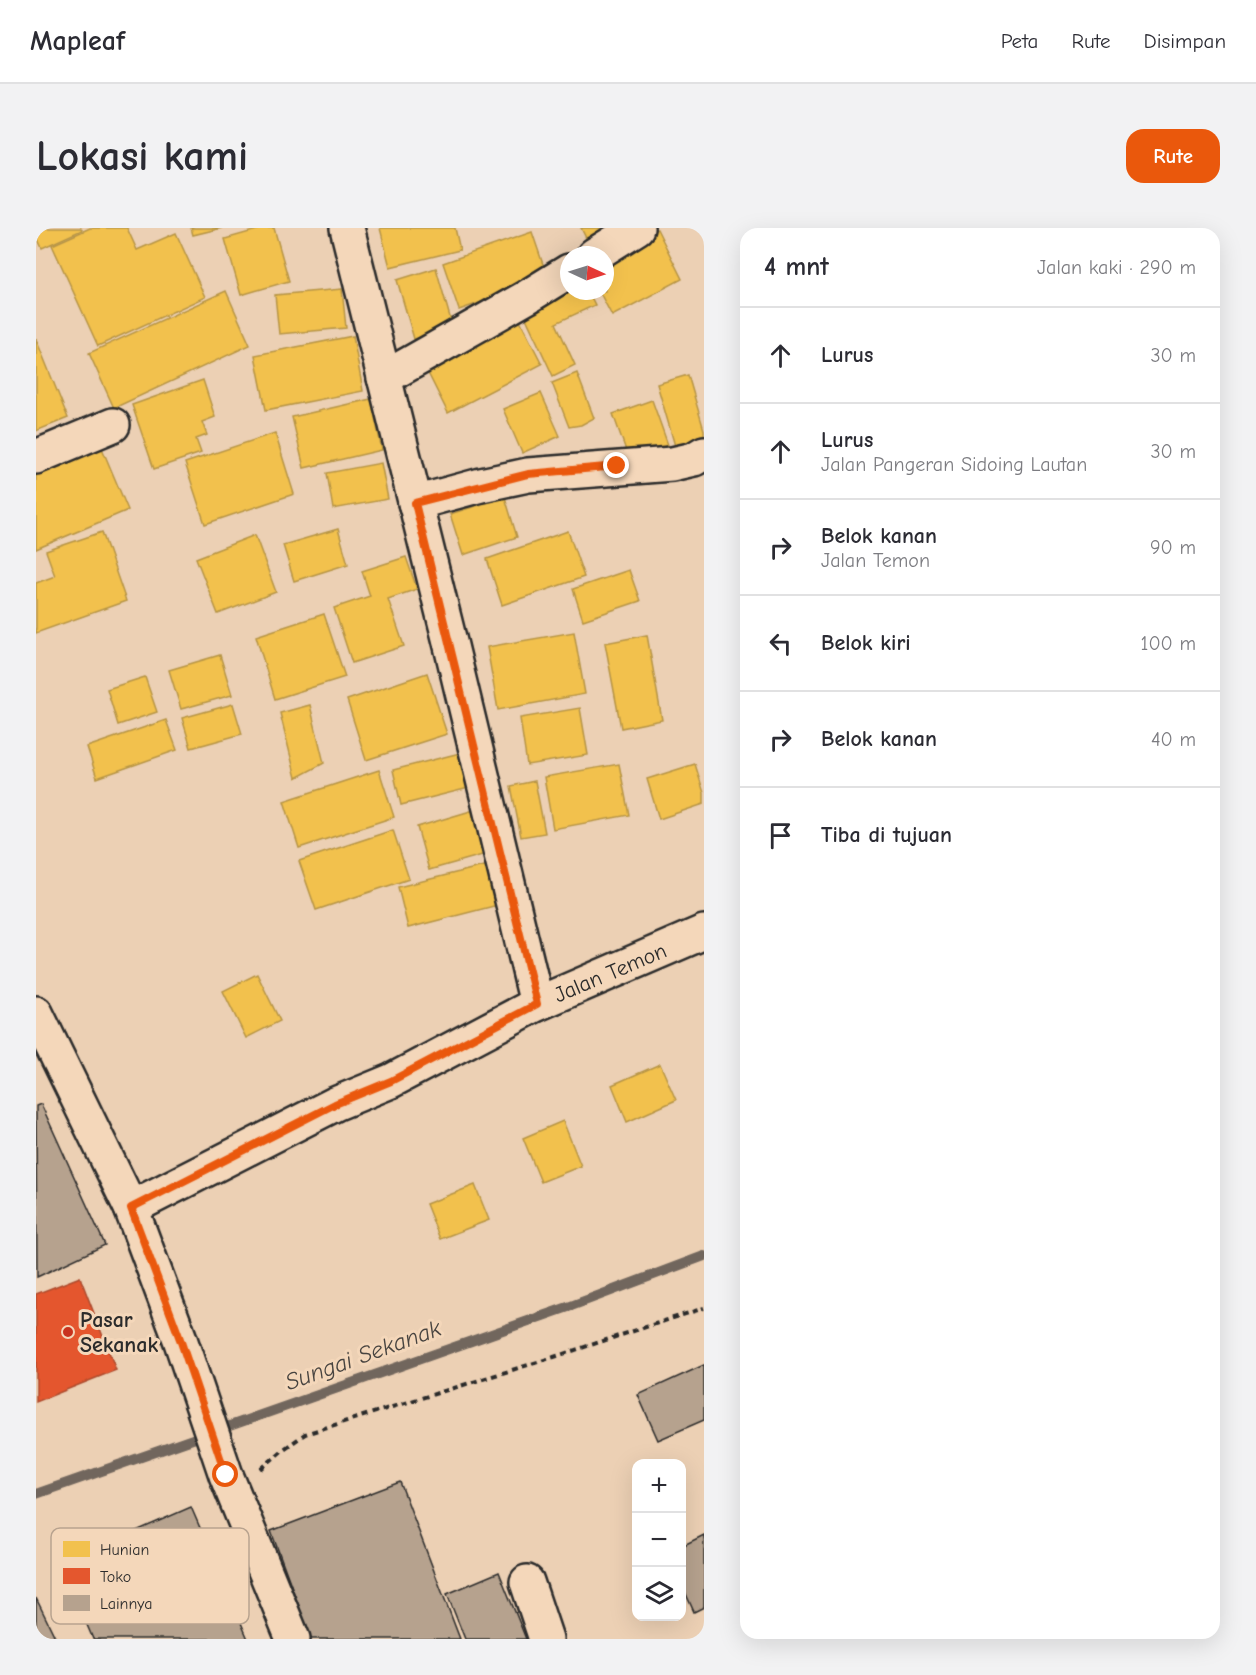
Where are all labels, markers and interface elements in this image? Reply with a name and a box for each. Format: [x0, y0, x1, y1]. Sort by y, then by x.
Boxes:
text: Mapleaf [30, 25, 125, 57]
text: Peta [1001, 29, 1038, 53]
text: Rute [1071, 29, 1111, 53]
text: Disimpan [1144, 29, 1226, 53]
button: Rute [1126, 129, 1220, 183]
text: Lokasi kami [36, 132, 248, 181]
north arrow [560, 246, 614, 300]
text: 4 mnt [764, 252, 829, 282]
text: Jalan kaki · 290 m [1037, 256, 1196, 279]
icon: ahead [764, 339, 797, 372]
text: Lurus [821, 342, 873, 368]
text: 30 m [1150, 344, 1196, 367]
text: Lurus [821, 427, 873, 453]
icon: ahead [764, 435, 797, 468]
text: 30 m [1150, 440, 1196, 463]
route end [603, 452, 629, 478]
text: Jalan Pangeran Sidoing Lautan [821, 453, 1087, 476]
text: Belok kanan [821, 523, 937, 549]
icon: right [764, 531, 797, 564]
text: 90 m [1150, 536, 1196, 559]
text: Jalan Temon [821, 549, 930, 572]
icon: left [764, 627, 797, 660]
text: Belok kiri [821, 630, 911, 656]
text: 100 m [1141, 632, 1196, 655]
icon: right [764, 723, 797, 756]
text: Belok kanan [821, 726, 937, 752]
text: 40 m [1151, 728, 1196, 751]
icon: arrive [764, 819, 797, 852]
text: Tiba di tujuan [821, 822, 952, 848]
street label: Jalan Temon [550, 938, 671, 1008]
place label: Pasar Sekanak [80, 1307, 158, 1358]
water label: Sungai Sekanak [281, 1314, 445, 1396]
marker: Pasar Sekanak [61, 1325, 75, 1339]
map controls [632, 1459, 686, 1621]
button: + [632, 1459, 686, 1513]
route start [212, 1461, 238, 1487]
button: − [632, 1513, 686, 1567]
legend [51, 1528, 249, 1624]
text: Hunian [100, 1541, 149, 1559]
button: layers [632, 1567, 686, 1621]
text: Toko [100, 1568, 131, 1586]
text: Lainnya [100, 1595, 152, 1613]

